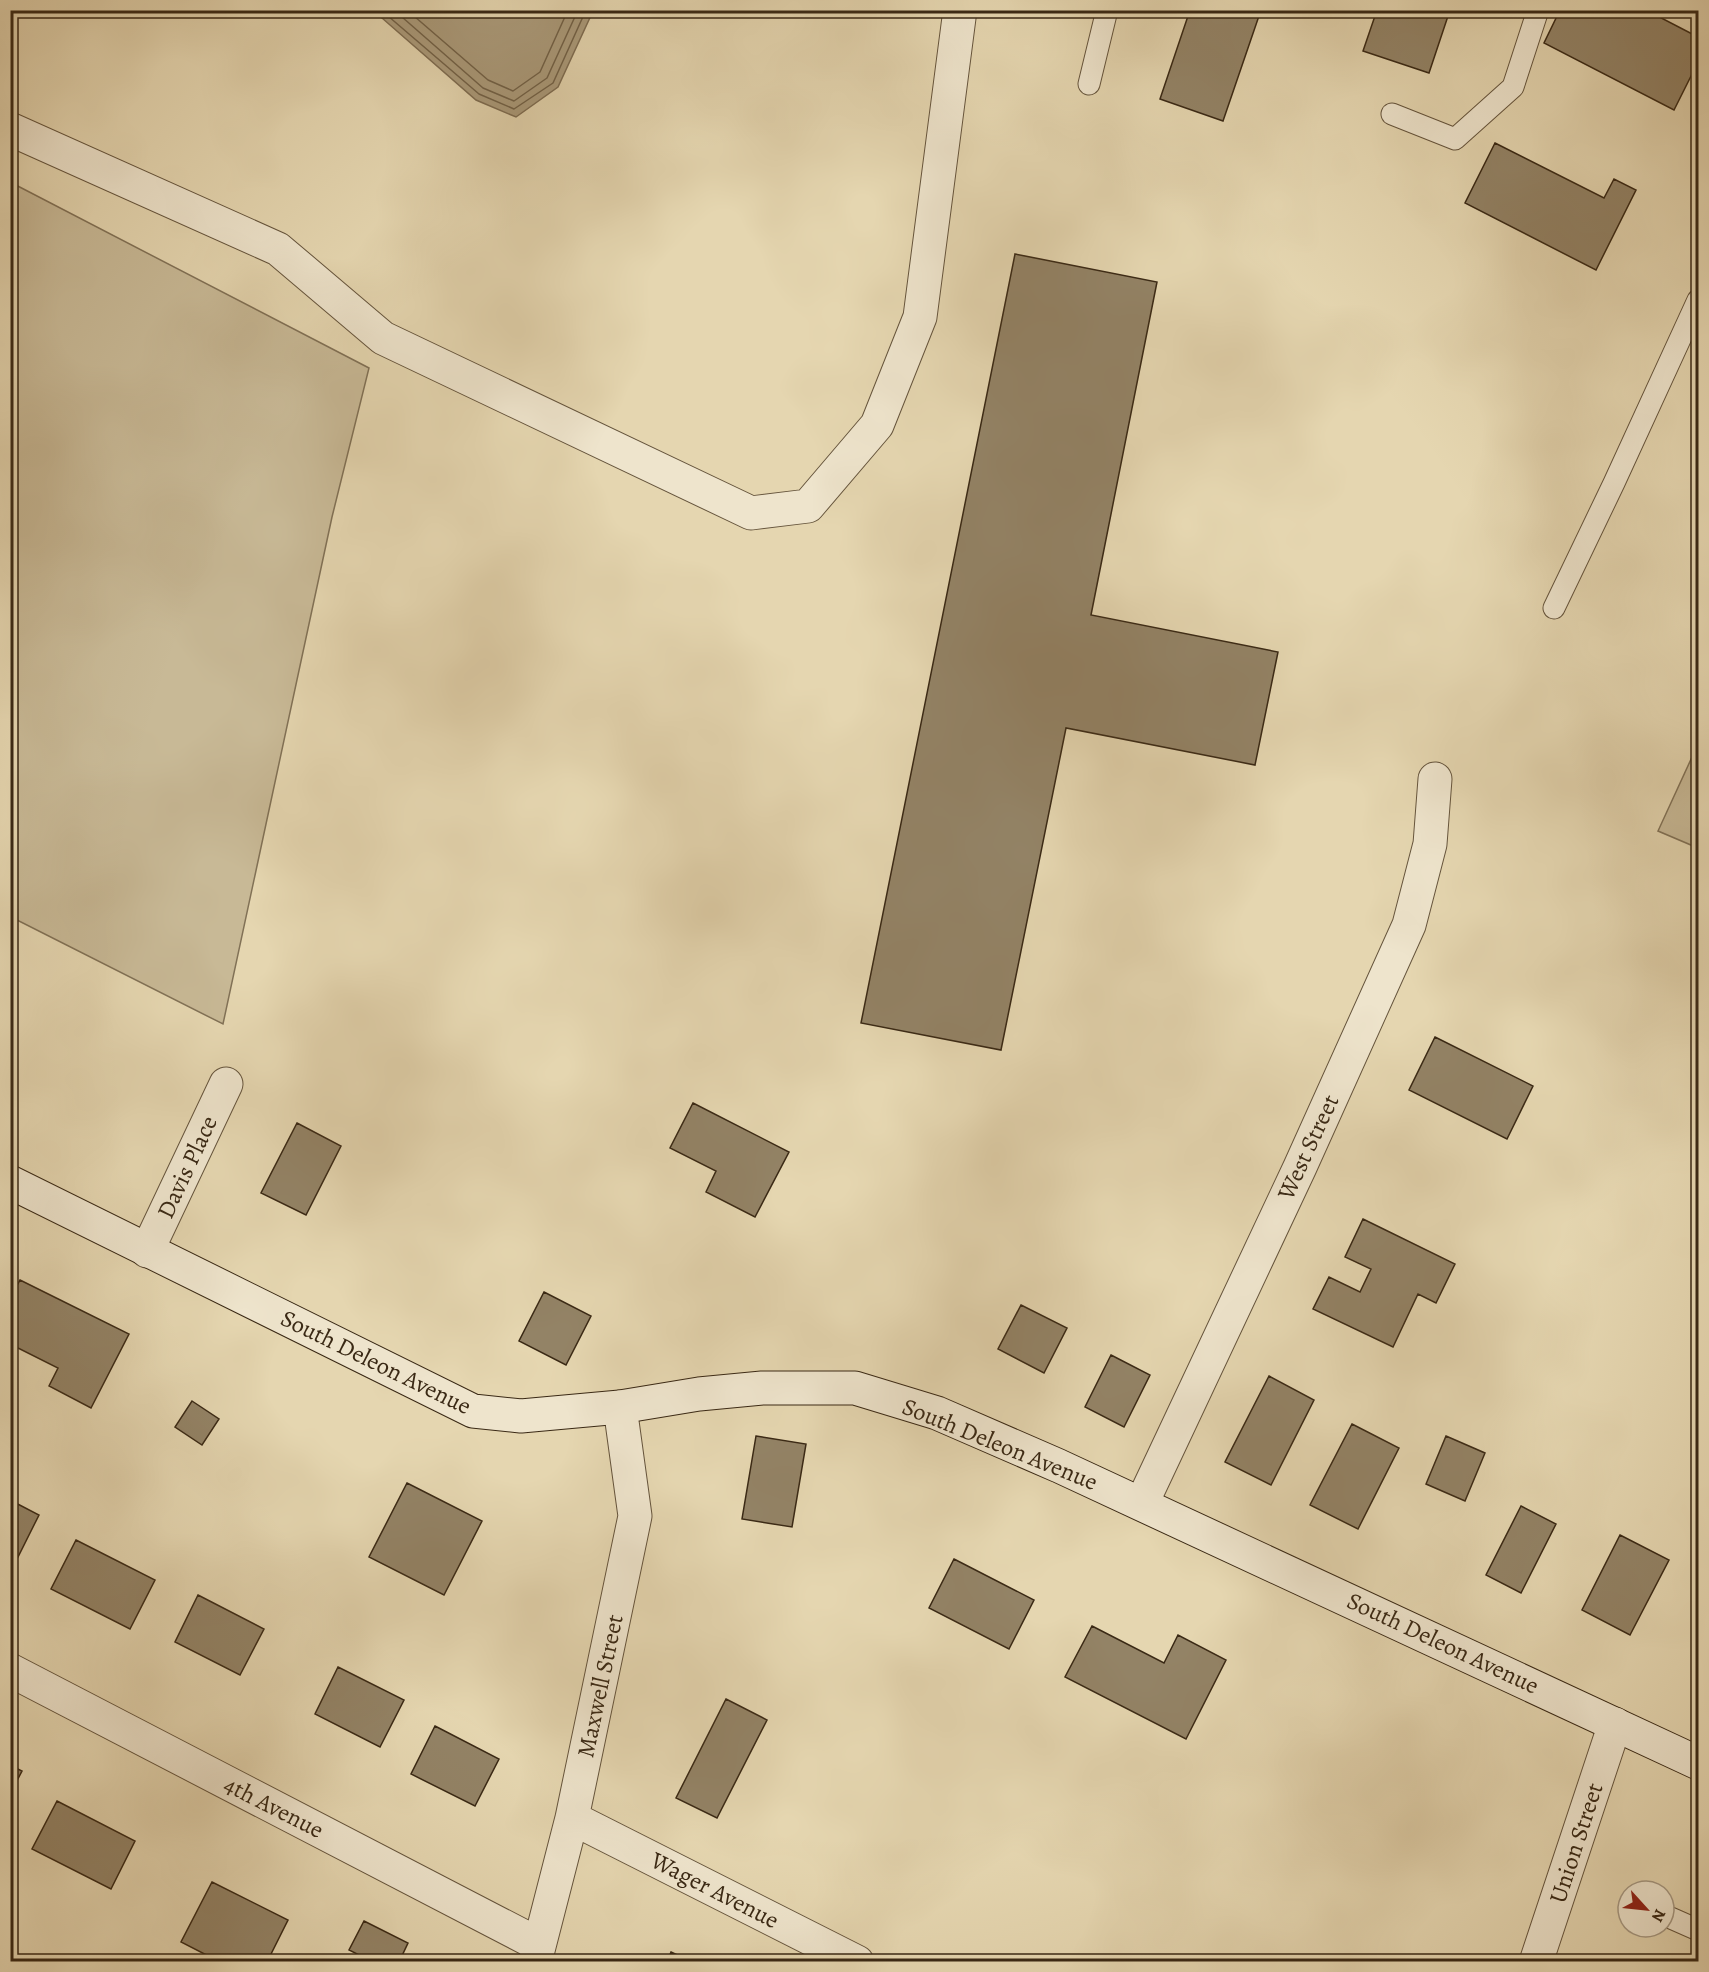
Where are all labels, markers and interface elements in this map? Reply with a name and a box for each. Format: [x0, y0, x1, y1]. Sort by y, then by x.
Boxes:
street label: West Street [1269, 1089, 1346, 1206]
street label: Davis Place [149, 1110, 225, 1224]
street label: South Deleon Avenue [275, 1302, 477, 1422]
street label: South Deleon Avenue [897, 1390, 1103, 1498]
street label: South Deleon Avenue [1342, 1584, 1544, 1702]
street label: Maxwell Street [569, 1611, 631, 1760]
street label: 4th Avenue [219, 1768, 329, 1846]
street label: Union Street [1542, 1779, 1611, 1907]
street label: Wager Avenue [645, 1844, 785, 1936]
north arrow [1616, 1879, 1676, 1939]
text: N [1646, 1905, 1671, 1926]

